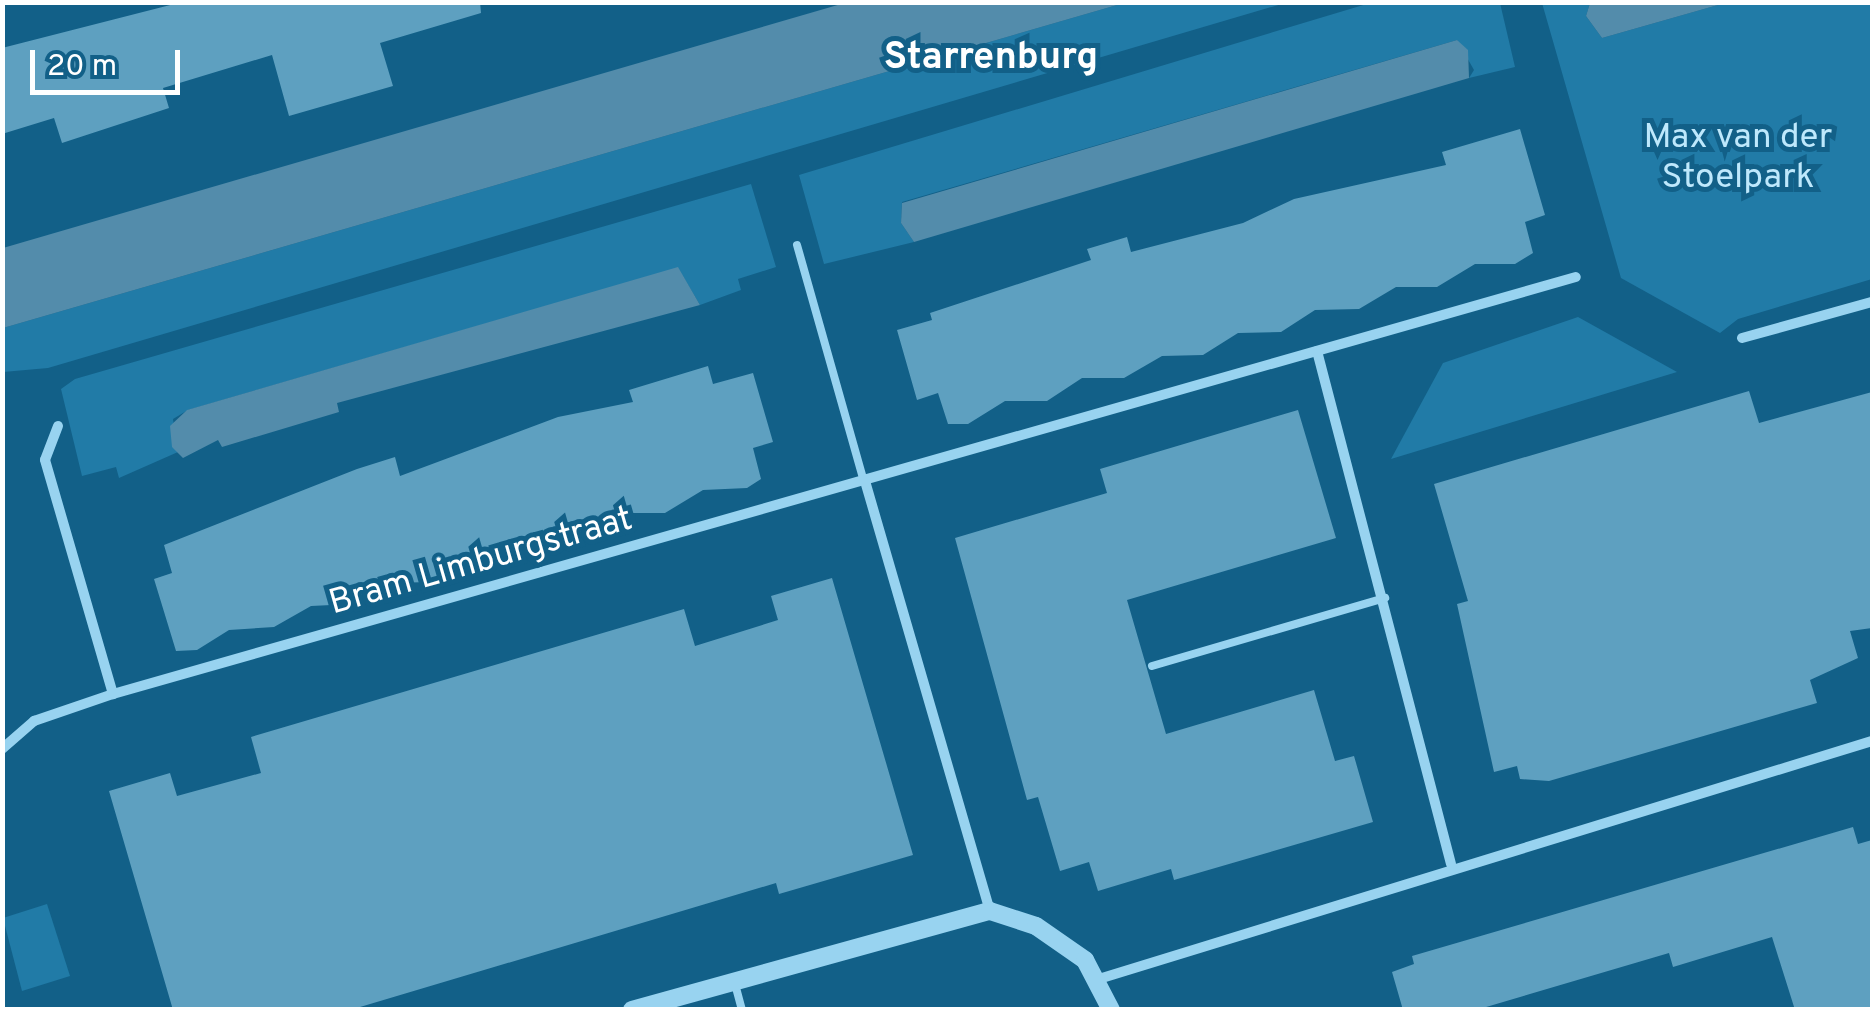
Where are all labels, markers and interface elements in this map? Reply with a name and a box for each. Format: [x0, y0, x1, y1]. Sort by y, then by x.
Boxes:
scale bar [35, 30, 185, 92]
district label: Starrenburg [884, 36, 1098, 82]
text: 20 m [47, 49, 117, 86]
park label: Max van der Stoelpark [1644, 117, 1832, 199]
street label: Bram Limburgstraat [325, 499, 637, 625]

